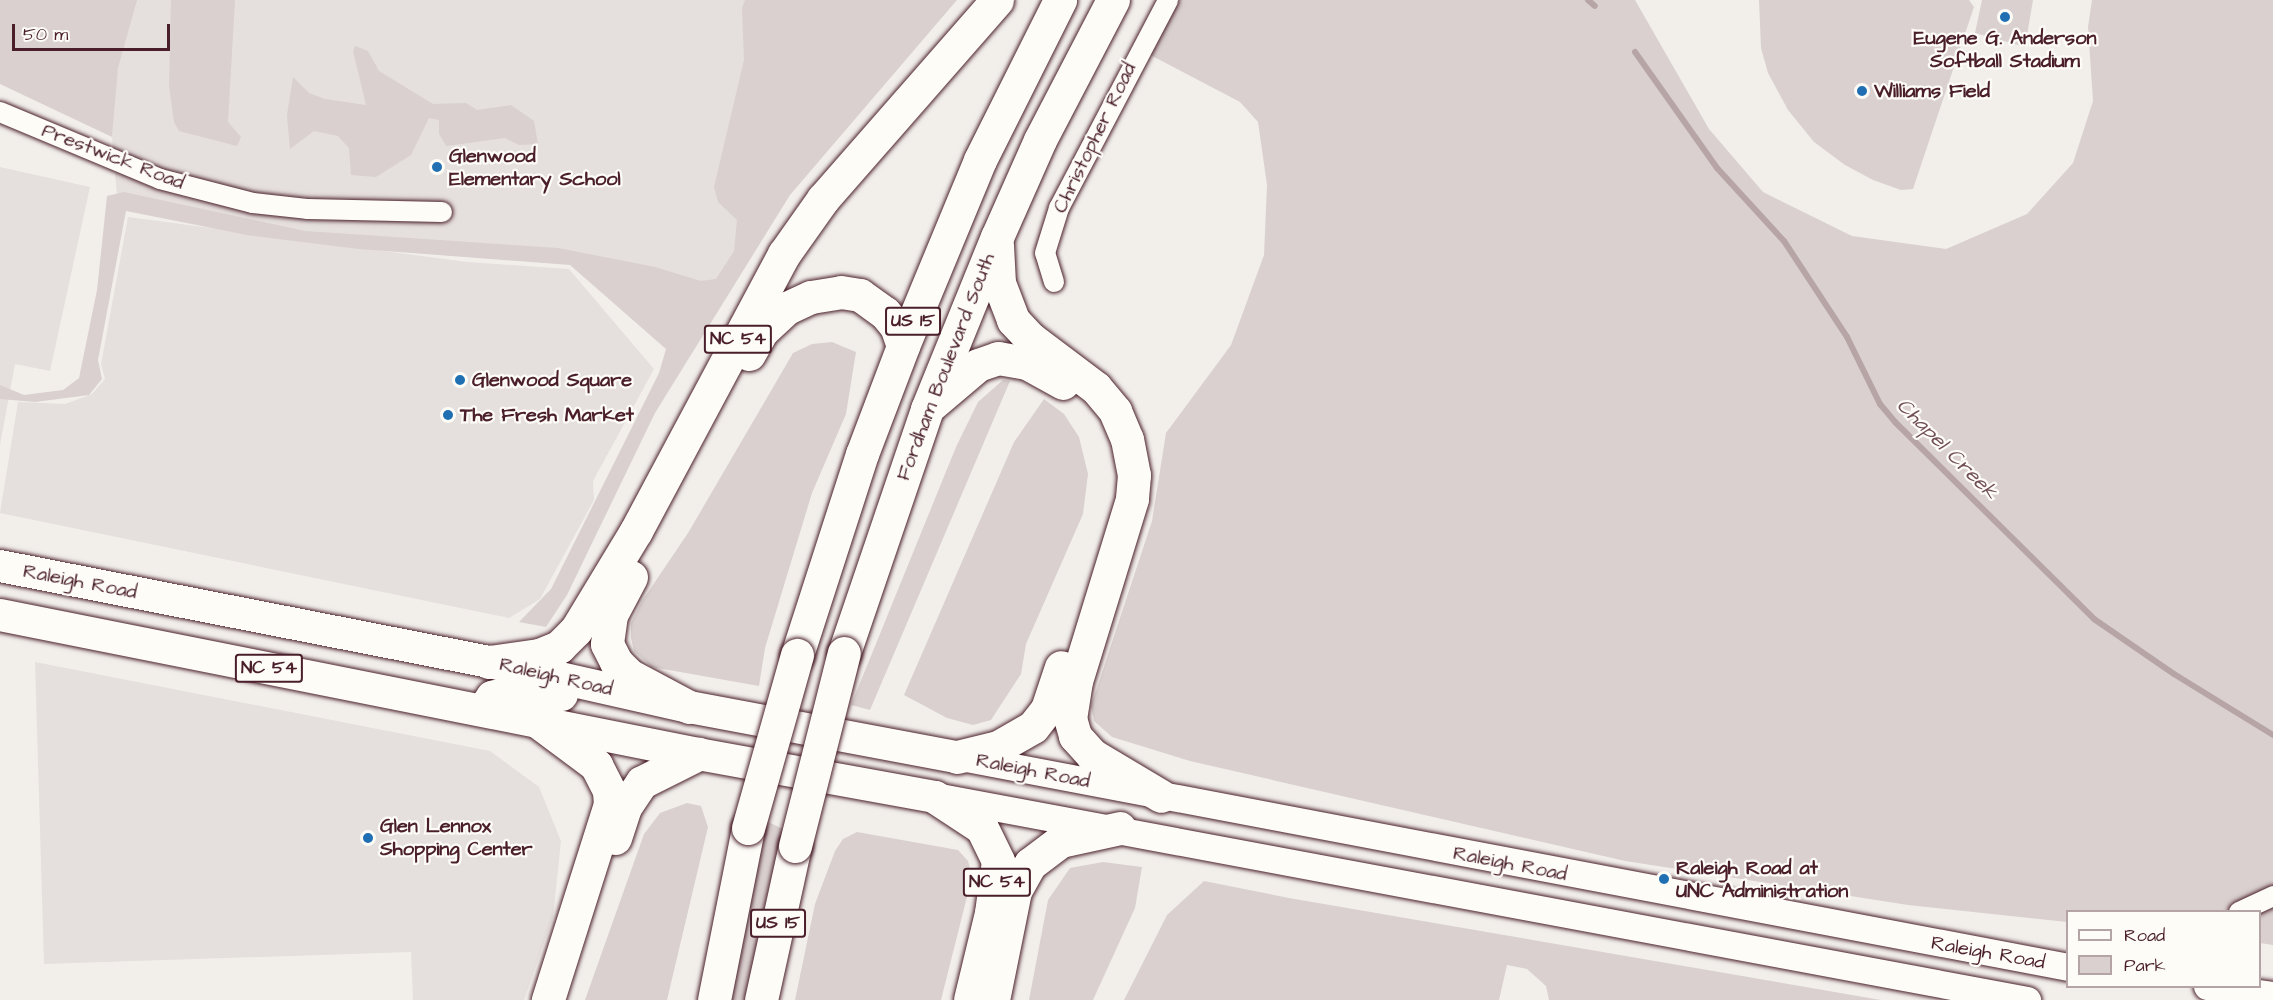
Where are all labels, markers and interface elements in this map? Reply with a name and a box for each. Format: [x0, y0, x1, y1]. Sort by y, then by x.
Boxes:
marker: Eugene G. Anderson Softball Stadium [1998, 10, 2012, 24]
scale bar [15, 12, 172, 50]
text: 50 m [23, 22, 68, 47]
place label: Eugene G. Anderson Softball Stadium [1914, 27, 2096, 74]
street label: Christopher Road [1048, 59, 1142, 217]
place label: Williams Field [1874, 79, 1990, 103]
marker: Williams Field [1855, 84, 1869, 98]
street label: Prestwick Road [38, 119, 188, 195]
place label: Glenwood Elementary School [449, 144, 621, 191]
marker: Glenwood Elementary School [430, 160, 444, 174]
street label: Fordham Boulevard South [891, 250, 1001, 484]
road number: US 15 [884, 306, 942, 336]
road number: NC 54 [704, 324, 772, 354]
place label: Glenwood Square [472, 368, 632, 392]
marker: Glenwood Square [453, 373, 467, 387]
water label: Chapel Creek [1891, 393, 2003, 505]
place label: The Fresh Market [460, 403, 634, 427]
marker: The Fresh Market [441, 408, 455, 422]
street label: Raleigh Road [21, 559, 139, 605]
street label: Raleigh Road [497, 652, 615, 702]
road number: NC 54 [234, 653, 304, 683]
street label: Raleigh Road [974, 748, 1092, 794]
place label: Glen Lennox Shopping Center [380, 814, 533, 861]
marker: Glen Lennox Shopping Center [361, 831, 375, 845]
street label: Raleigh Road [1451, 841, 1569, 887]
place label: Raleigh Road at UNC Administration [1676, 856, 1848, 903]
road number: NC 54 [962, 867, 1032, 897]
marker: Raleigh Road at UNC Administration [1657, 872, 1671, 886]
road number: US 15 [750, 908, 806, 938]
legend [2066, 910, 2261, 988]
text: Road [2124, 923, 2165, 948]
street label: Raleigh Road [1929, 931, 2047, 975]
text: Park [2124, 953, 2166, 978]

